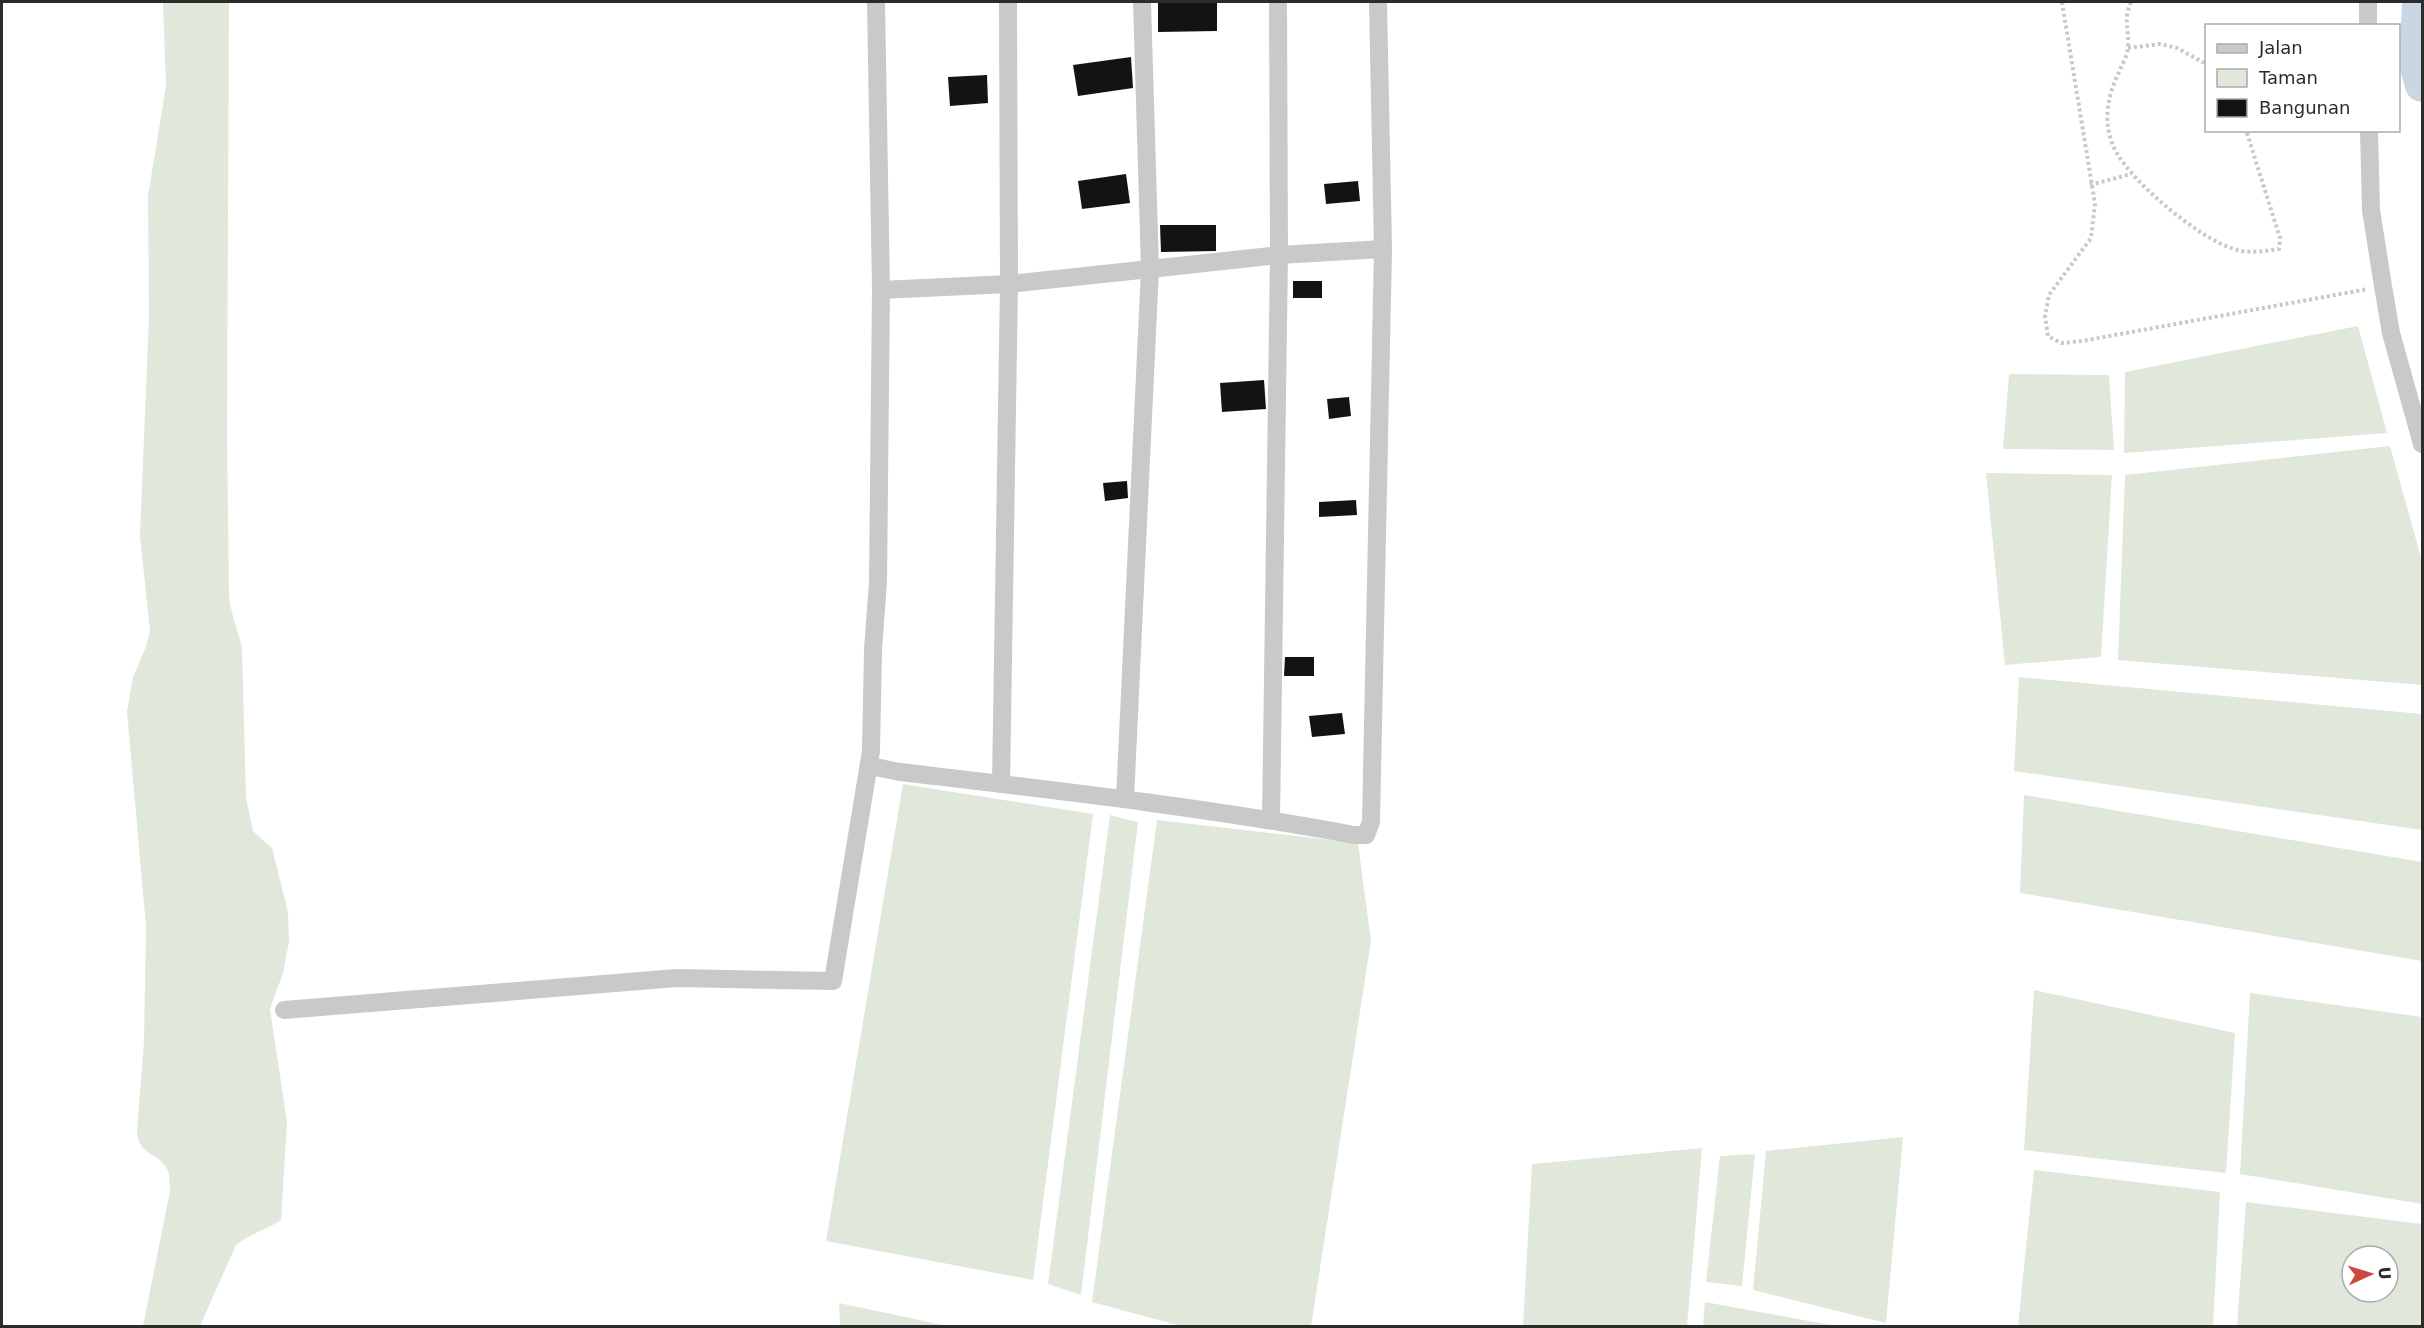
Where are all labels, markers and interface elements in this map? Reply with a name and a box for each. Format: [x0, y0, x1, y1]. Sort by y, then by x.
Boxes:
legend [2205, 24, 2400, 132]
text: Jalan [2258, 37, 2303, 58]
text: Taman [2258, 67, 2318, 88]
text: Bangunan [2259, 97, 2350, 118]
north arrow [2340, 1244, 2400, 1304]
text: U [2375, 1266, 2394, 1280]

